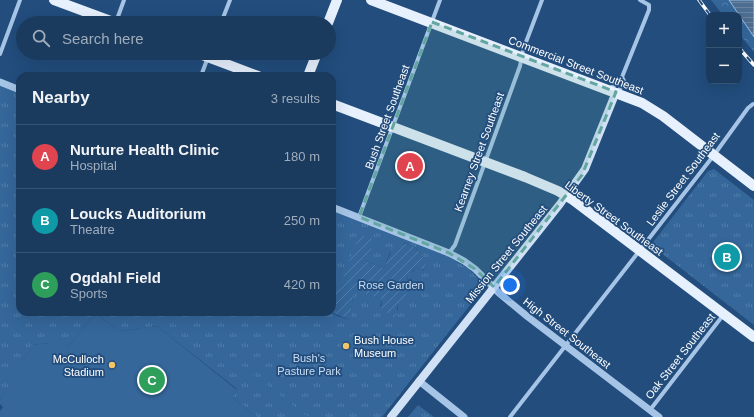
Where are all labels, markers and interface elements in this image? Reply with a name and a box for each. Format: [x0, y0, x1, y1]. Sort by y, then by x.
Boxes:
map controls [706, 12, 742, 84]
button: + [706, 12, 742, 48]
search box [16, 16, 336, 60]
icon: search [30, 27, 52, 49]
text: Search here [62, 30, 144, 47]
street label: Commercial Street Southeast [507, 34, 645, 96]
button: − [706, 48, 742, 84]
street label: Bush Street Southeast [363, 63, 411, 171]
text: Nearby [32, 88, 90, 107]
text: 3 results [271, 91, 320, 106]
street label: Kearney Street Southeast [452, 91, 506, 213]
street label: Leslie Street Southeast [644, 130, 722, 228]
text: Nurture Health Clinic [70, 141, 219, 158]
text: A [40, 149, 50, 164]
text: 180 m [284, 149, 320, 164]
pin: A [397, 151, 423, 181]
text: Hospital [70, 158, 117, 173]
street label: Liberty Street Southeast [563, 178, 665, 258]
street label: Mission Street Southeast [463, 203, 549, 305]
text: Loucks Auditorium [70, 205, 206, 222]
text: B [40, 213, 50, 228]
text: 250 m [284, 213, 320, 228]
text: Theatre [70, 222, 115, 237]
pin: B [714, 242, 740, 272]
text: Ogdahl Field [70, 269, 161, 286]
your location [500, 275, 520, 295]
text: C [40, 277, 50, 292]
text: 420 m [284, 277, 320, 292]
park label: Rose Garden [358, 279, 424, 291]
text: Sports [70, 286, 108, 301]
street label: High Street Southeast [521, 295, 613, 371]
street label: Oak Street Southeast [643, 311, 717, 401]
place label: Bush House Museum [354, 334, 414, 359]
marker: Bush House Museum [341, 341, 351, 351]
park label: Bush's Pasture Park [277, 352, 341, 377]
place label: McCulloch Stadium [53, 353, 104, 378]
marker: McCulloch Stadium [107, 360, 117, 370]
pin: C [139, 365, 165, 395]

